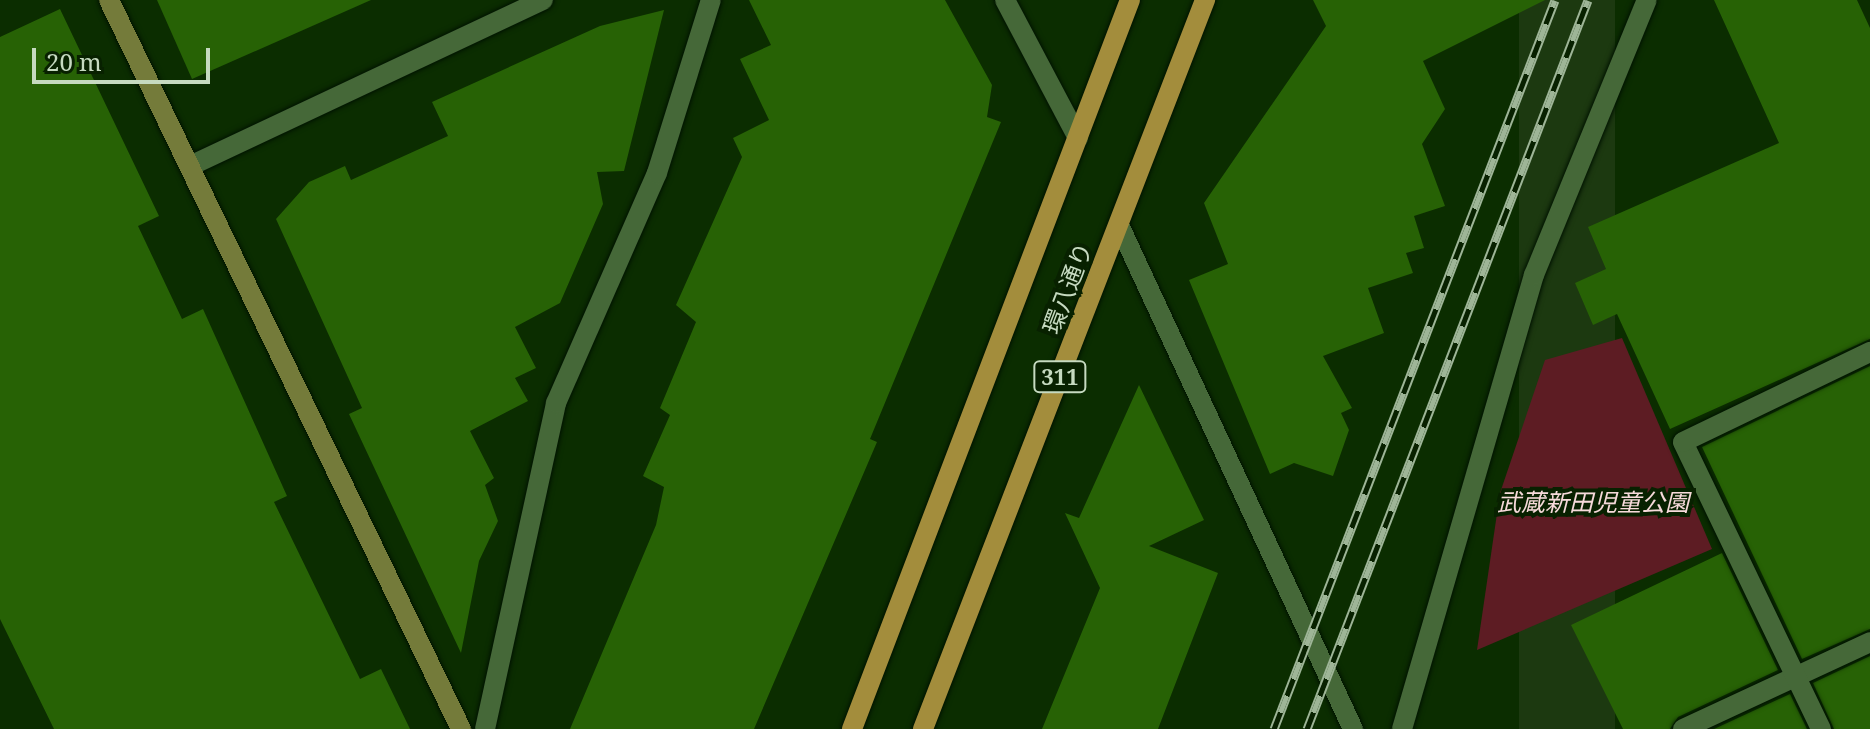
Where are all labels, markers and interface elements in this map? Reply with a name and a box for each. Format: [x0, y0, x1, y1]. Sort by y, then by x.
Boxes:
scale bar [36, 32, 214, 82]
text: 20 m [46, 45, 102, 78]
street label: 環八通り [1036, 238, 1098, 338]
road number: 311 [1032, 359, 1088, 395]
park label: 武蔵新田児童公園 [1497, 488, 1689, 516]

